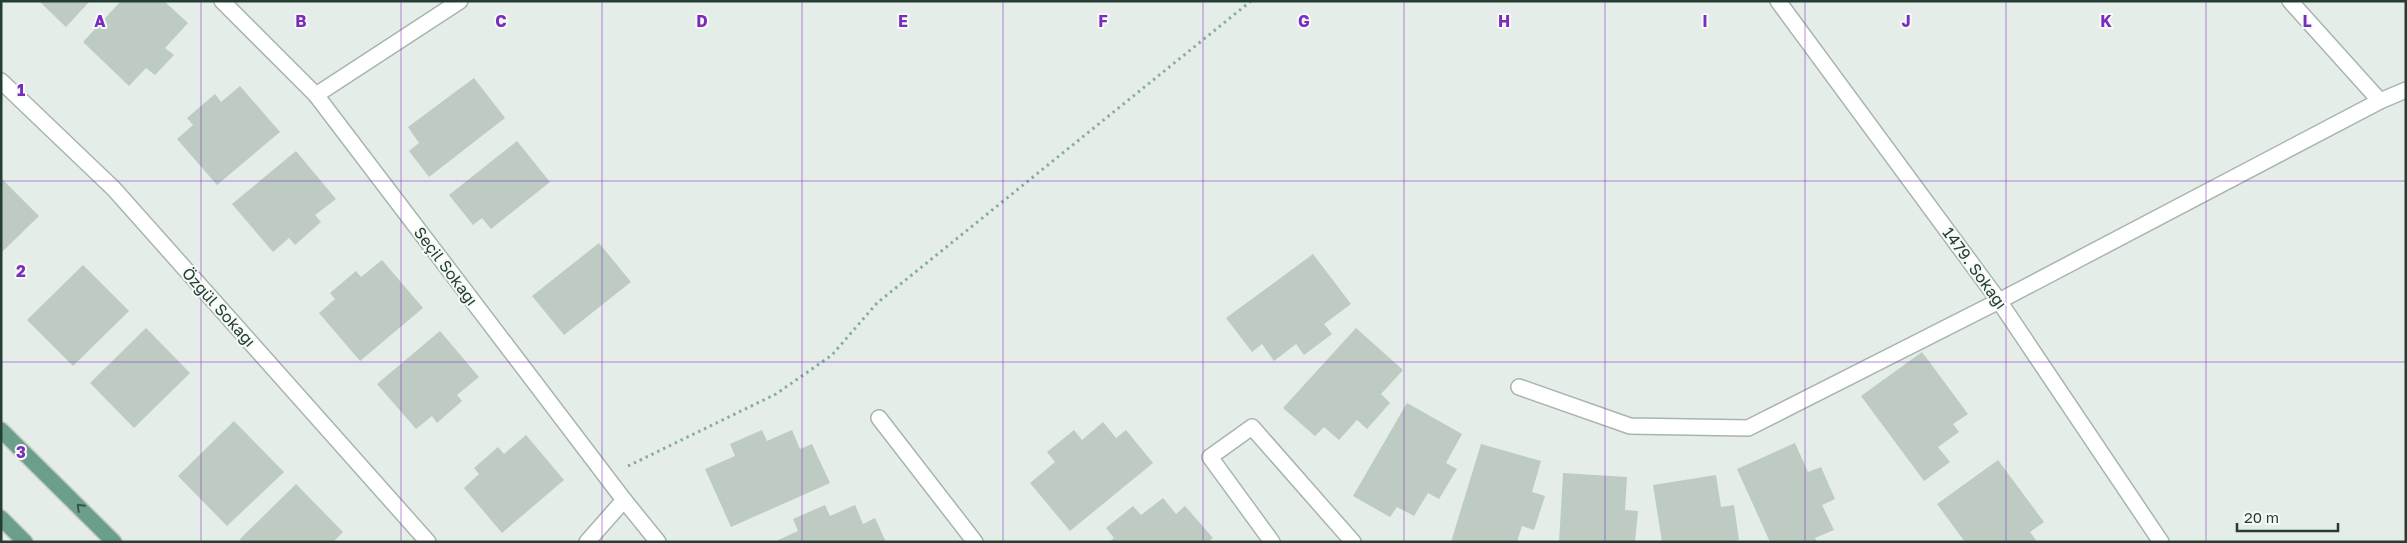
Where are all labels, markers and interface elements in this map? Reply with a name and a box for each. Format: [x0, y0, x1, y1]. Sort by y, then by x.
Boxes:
text: A [94, 11, 106, 31]
text: B [295, 11, 307, 31]
text: C [495, 11, 507, 31]
text: D [696, 11, 708, 31]
text: E [898, 11, 908, 31]
text: F [1098, 11, 1108, 31]
text: G [1298, 11, 1310, 31]
text: H [1498, 11, 1510, 31]
text: I [1702, 11, 1708, 31]
text: J [1901, 11, 1911, 31]
text: K [2100, 11, 2112, 31]
text: L [2302, 11, 2312, 31]
text: 1 [17, 80, 25, 100]
street label: Seçil Sokağı [410, 223, 482, 309]
street label: 1479. Sokağı [1939, 223, 2011, 313]
text: 2 [16, 261, 26, 281]
street label: Özgül Sokağı [178, 263, 260, 351]
text: 3 [16, 442, 26, 462]
scale bar [2237, 500, 2338, 532]
one-way arrow [76, 504, 85, 513]
text: 20 m [2244, 508, 2279, 526]

